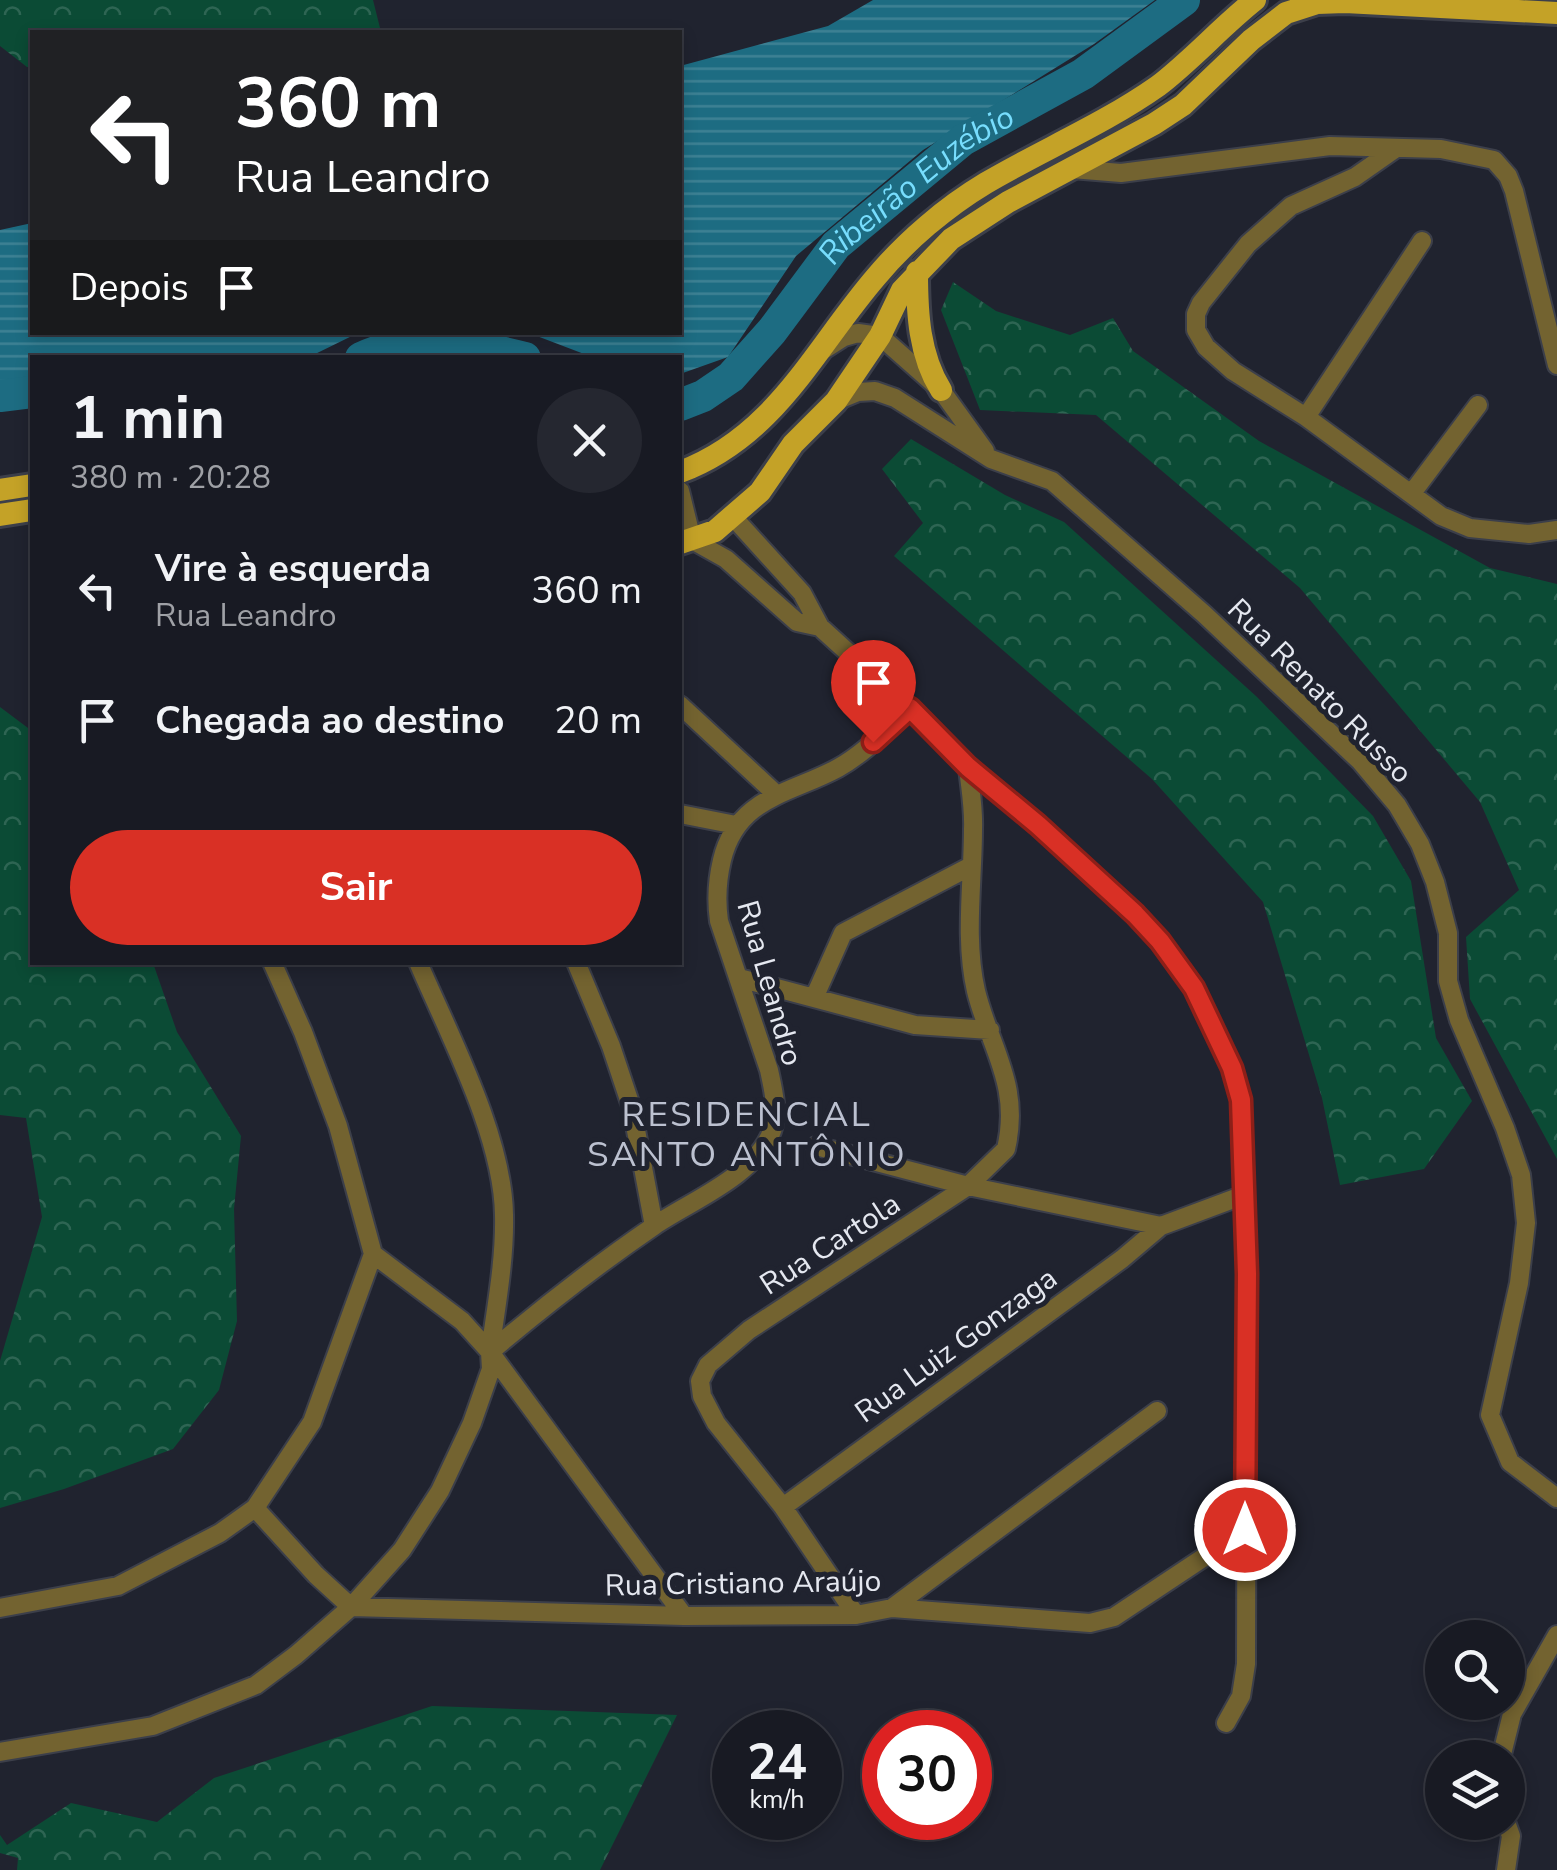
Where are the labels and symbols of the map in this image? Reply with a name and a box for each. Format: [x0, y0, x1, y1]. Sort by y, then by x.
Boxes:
water label: Ribeirão Euzébio [808, 95, 1022, 273]
street label: Rua Renato Russo [1218, 590, 1421, 793]
pin [831, 640, 916, 743]
street label: Rua Leandro [726, 896, 813, 1071]
district label: RESIDENCIAL SANTO ANTÔNIO [587, 1091, 907, 1178]
street label: Rua Cartola [752, 1184, 908, 1305]
street label: Rua Luiz Gonzaga [847, 1258, 1066, 1433]
position arrow [1193, 1478, 1297, 1582]
street label: Rua Cristiano Araújo [604, 1561, 882, 1606]
speed limit sign: 30 [862, 1710, 992, 1840]

